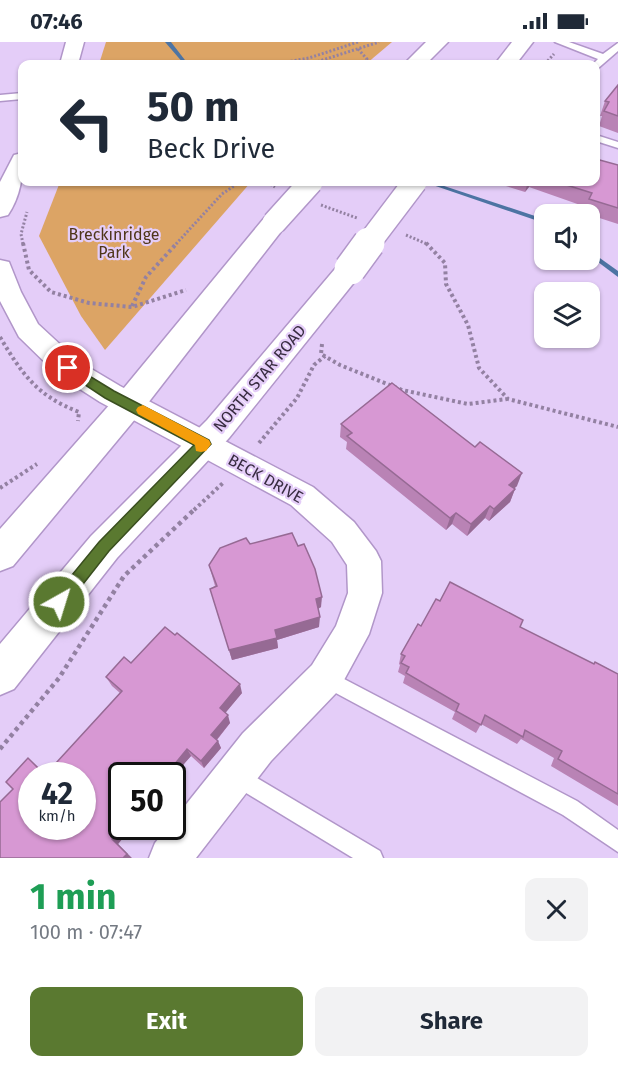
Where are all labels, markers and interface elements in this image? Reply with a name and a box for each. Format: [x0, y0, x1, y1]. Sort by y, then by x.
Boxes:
text: 07:46 [30, 8, 83, 35]
text: 50 m [147, 82, 240, 132]
icon: left [48, 84, 126, 162]
text: Beck Drive [147, 133, 275, 165]
map controls [534, 204, 600, 348]
button: sound [534, 204, 600, 270]
park label: Breckinridge Park [69, 225, 159, 262]
button: layers [534, 282, 600, 348]
street label: NORTH STAR ROAD [209, 321, 310, 436]
pin [42, 342, 93, 393]
icon: arrive [51, 351, 84, 384]
street label: BECK DRIVE [225, 450, 307, 507]
position arrow [27, 570, 91, 634]
speed limit sign: 50 [108, 762, 186, 840]
text: 42 [41, 776, 73, 812]
text: km/h [38, 807, 76, 825]
text: 1 min [30, 875, 117, 919]
button: close [525, 878, 588, 941]
text: 100 m · 07:47 [30, 920, 142, 944]
button: Exit [30, 987, 303, 1056]
button: Share [315, 987, 588, 1056]

